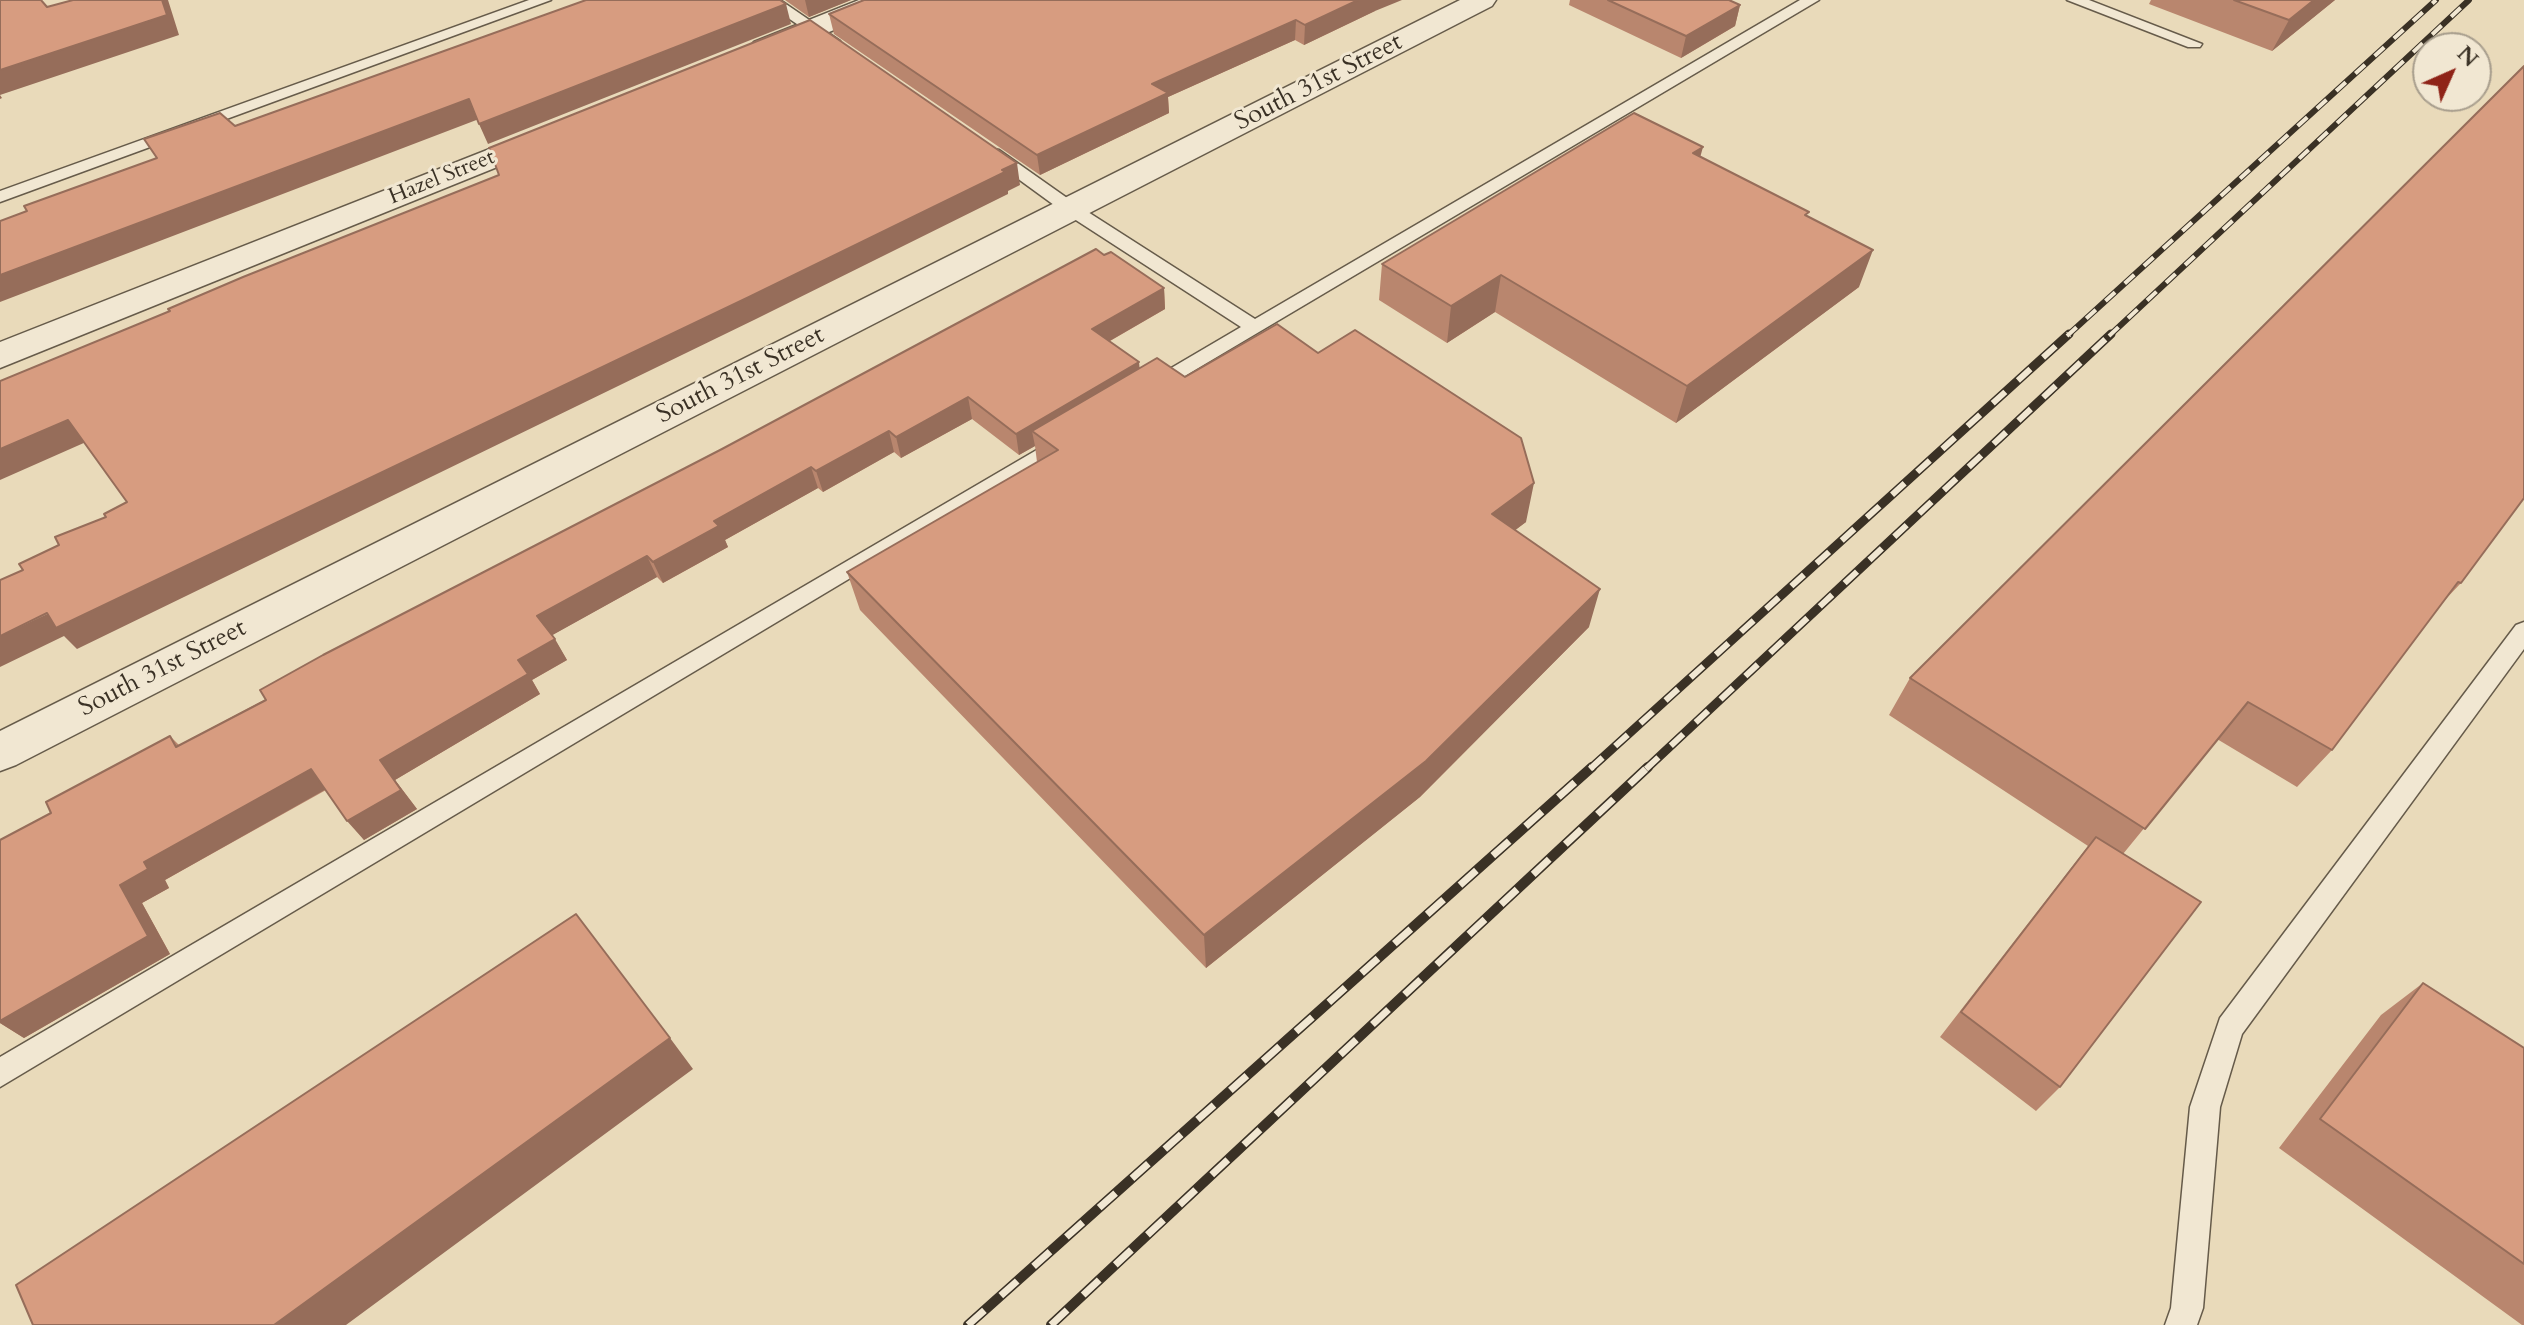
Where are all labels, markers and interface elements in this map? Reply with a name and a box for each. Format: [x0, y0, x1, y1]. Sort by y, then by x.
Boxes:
street label: South 31st Street [1230, 27, 1408, 139]
north arrow [2412, 32, 2492, 112]
text: N [2450, 39, 2485, 74]
street label: Hazel Street [385, 145, 499, 211]
street label: South 31st Street [652, 320, 830, 432]
street label: South 31st Street [74, 613, 252, 725]

